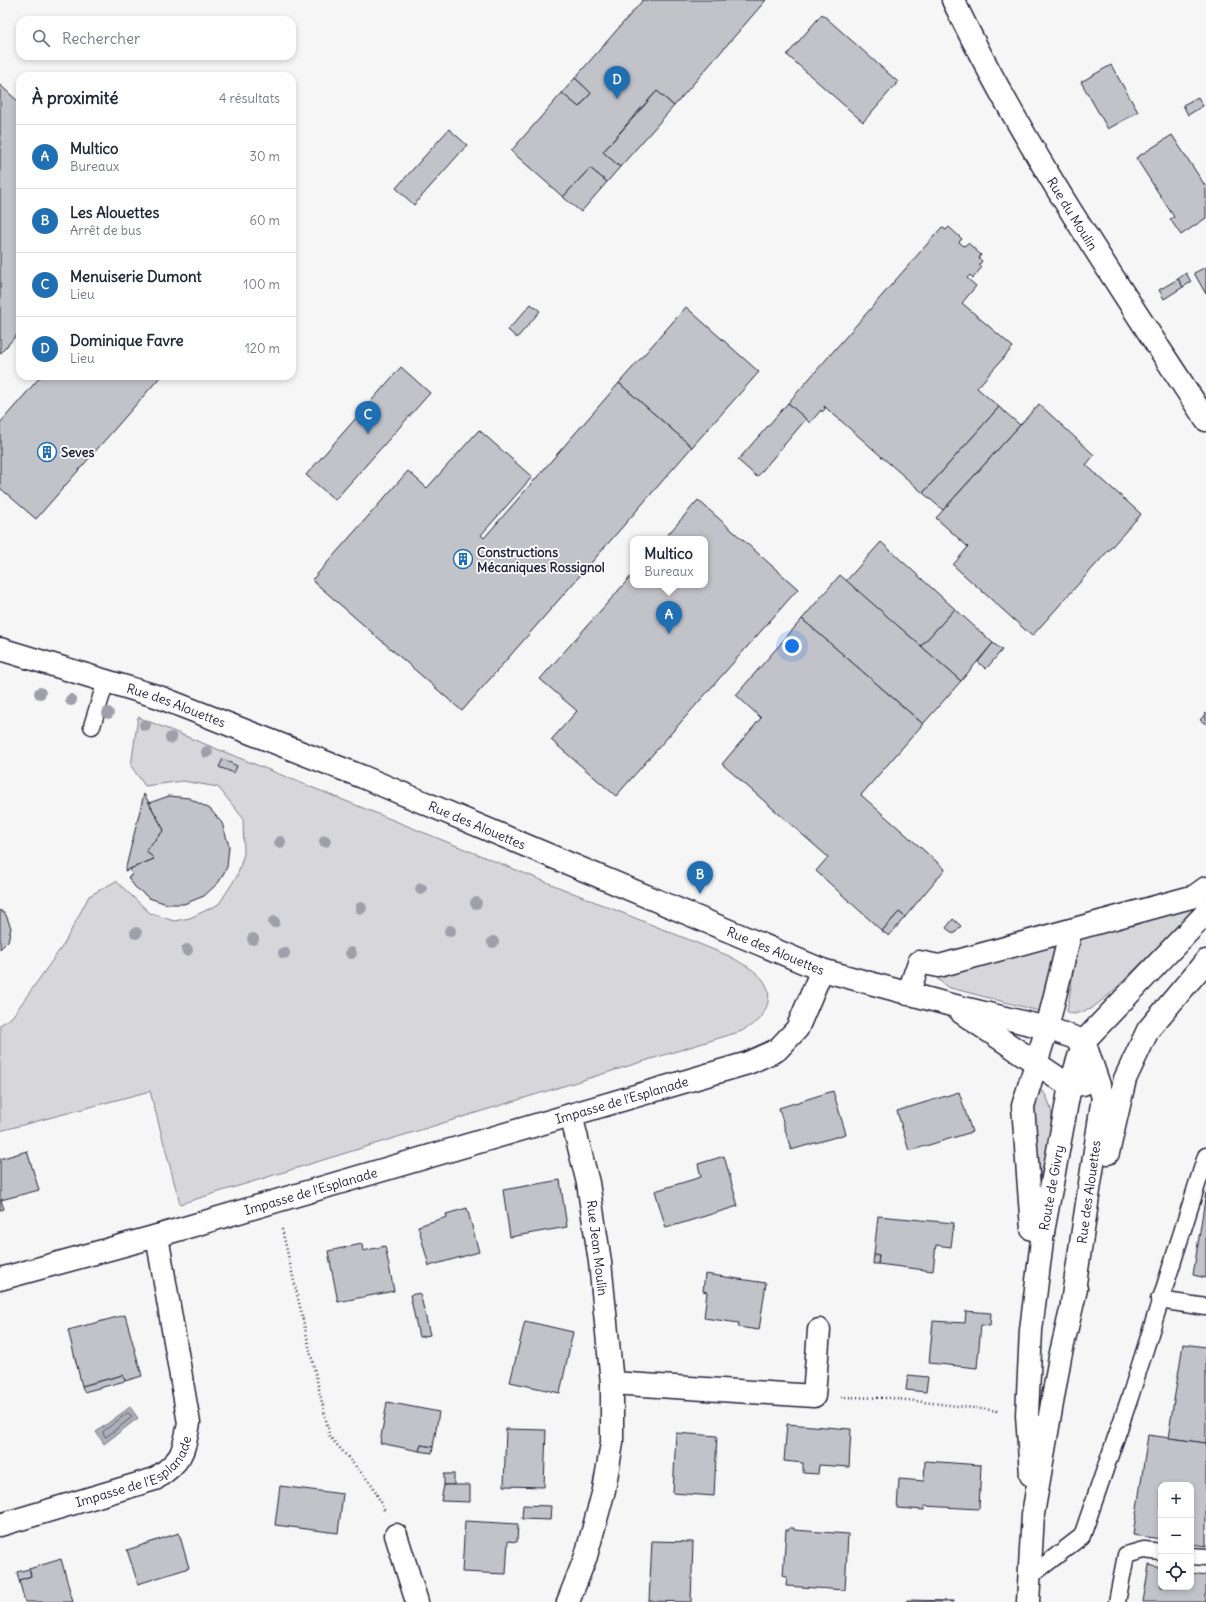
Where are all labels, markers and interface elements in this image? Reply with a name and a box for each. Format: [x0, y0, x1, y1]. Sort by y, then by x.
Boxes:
search box [16, 16, 296, 60]
icon: search [30, 27, 52, 49]
text: Rechercher [62, 29, 140, 48]
pin: D [604, 66, 630, 99]
text: À proximité [32, 87, 118, 109]
text: 4 résultats [219, 90, 280, 107]
text: Multico [70, 139, 119, 158]
text: A [41, 148, 49, 165]
text: 30 m [250, 148, 280, 165]
text: Bureaux [70, 158, 119, 175]
street label: Rue du Moulin [1044, 174, 1102, 254]
text: Les Alouettes [70, 203, 159, 222]
text: B [41, 212, 49, 229]
text: 60 m [249, 212, 280, 229]
text: Arrêt de bus [70, 222, 141, 239]
text: Menuiserie Dumont [70, 267, 202, 286]
text: C [41, 276, 49, 293]
text: 100 m [243, 276, 280, 293]
text: Lieu [70, 286, 95, 303]
text: Dominique Favre [70, 331, 184, 350]
text: D [40, 340, 50, 357]
text: 120 m [245, 340, 280, 357]
text: Lieu [70, 350, 95, 367]
pin: C [355, 401, 381, 434]
building icon: Seves [36, 441, 58, 463]
place label: Seves [61, 444, 95, 461]
popup [630, 536, 708, 588]
place label: Constructions Mécaniques Rossignol [477, 544, 605, 576]
text: Multico [644, 544, 693, 563]
building icon: Constructions Mécaniques Rossignol [452, 548, 474, 570]
text: Bureaux [644, 563, 694, 580]
pin: A [656, 601, 682, 634]
your location [782, 636, 802, 656]
street label: Rue des Alouettes [125, 679, 228, 731]
street label: Rue des Alouettes [426, 797, 529, 853]
pin: B [687, 861, 713, 894]
street label: Rue des Alouettes [724, 923, 827, 979]
street label: Impasse de l'Esplanade [553, 1072, 690, 1127]
street label: Rue des Alouettes [1073, 1139, 1105, 1245]
street label: Route de Givry [1035, 1144, 1067, 1232]
street label: Impasse de l'Esplanade [242, 1163, 379, 1219]
street label: Rue Jean Moulin [583, 1199, 611, 1297]
street label: Impasse de l'Esplanade [73, 1434, 195, 1511]
map controls [1158, 1482, 1194, 1590]
button: + [1158, 1482, 1194, 1518]
button: − [1158, 1518, 1194, 1554]
button: locate [1158, 1554, 1194, 1590]

